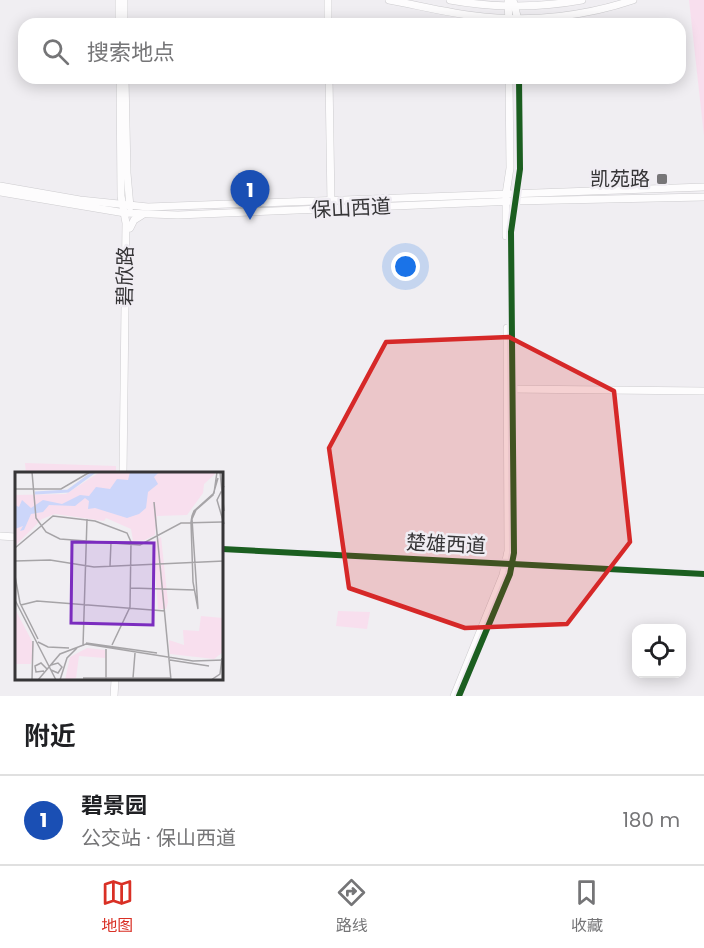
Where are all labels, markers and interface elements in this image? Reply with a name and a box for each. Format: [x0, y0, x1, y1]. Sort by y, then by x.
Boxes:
search box [18, 18, 686, 84]
icon: search [39, 35, 72, 68]
text: 搜索地点 [87, 37, 175, 68]
place label: 凯苑路 [590, 165, 650, 193]
pin: 1 [230, 170, 270, 220]
marker: 凯苑路 [655, 172, 669, 186]
street label: 保山西道 [310, 192, 392, 224]
street label: 碧欣路 [110, 246, 140, 306]
your location [391, 252, 420, 281]
inset map [15, 472, 224, 681]
street label: 楚雄西道 [405, 528, 487, 560]
map controls [632, 624, 686, 678]
button: locate [632, 624, 686, 678]
text: 附近 [24, 718, 76, 754]
text: 碧景园 [81, 790, 147, 821]
text: 1 [40, 806, 47, 834]
text: 180 m [622, 806, 680, 834]
text: 公交站 · 保山西道 [81, 824, 236, 852]
tab: 地图 [101, 876, 134, 938]
tab: 路线 [335, 876, 368, 938]
tab: 收藏 [570, 876, 603, 938]

